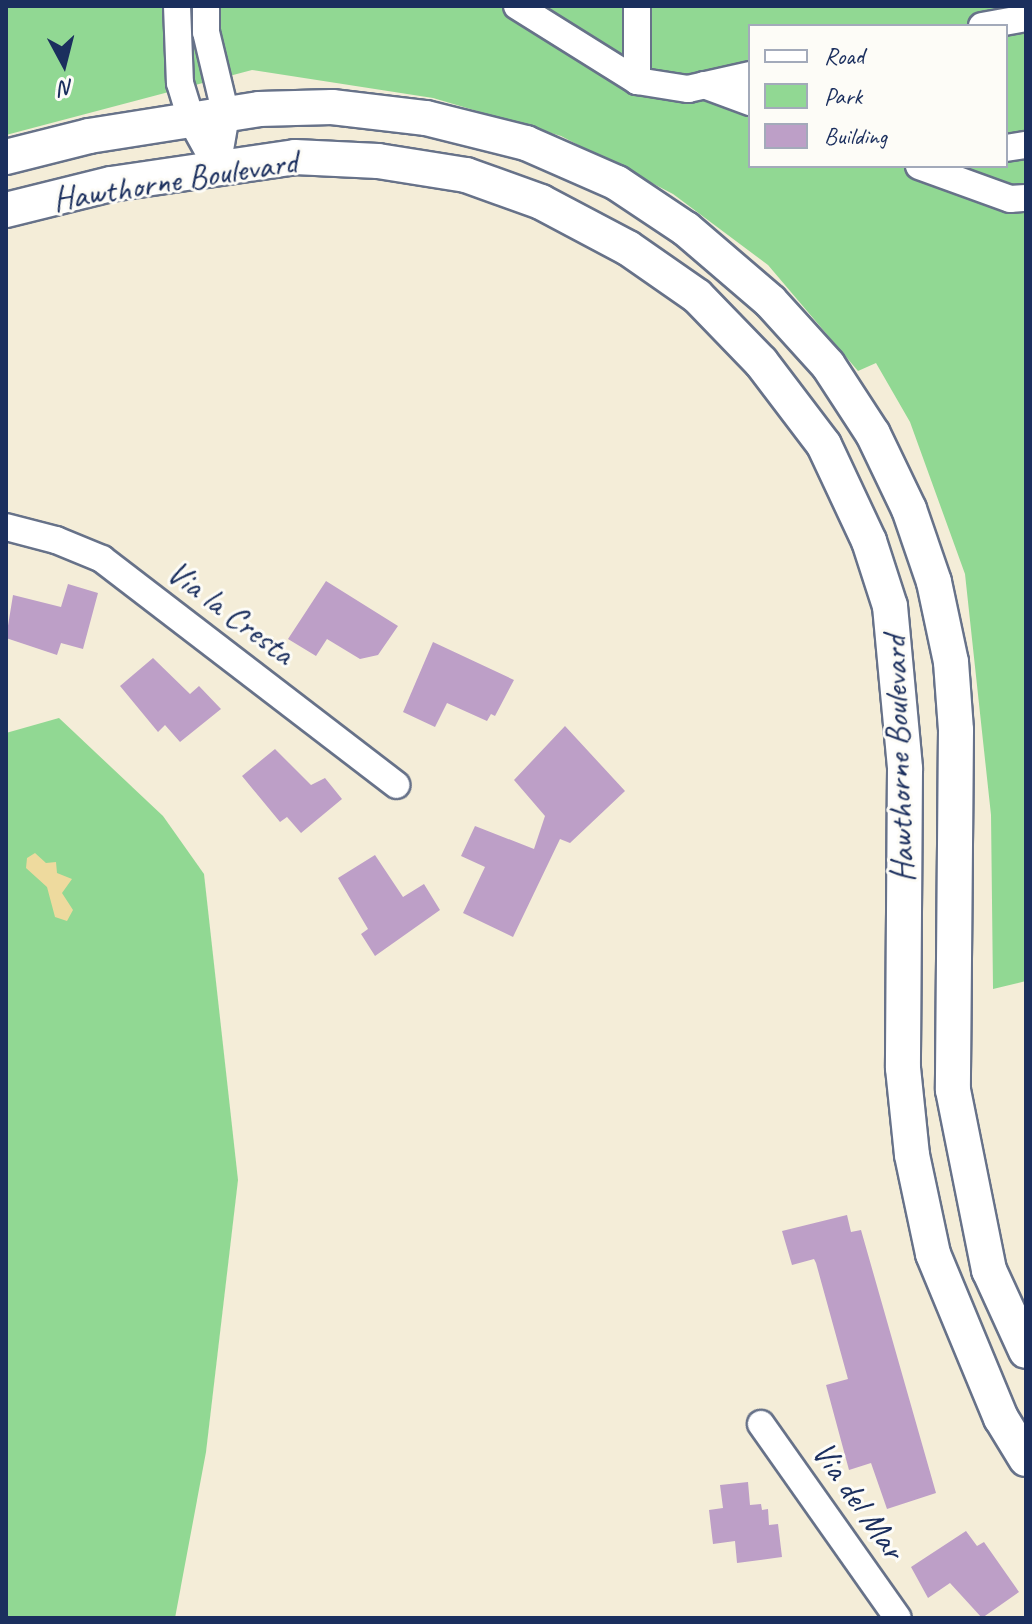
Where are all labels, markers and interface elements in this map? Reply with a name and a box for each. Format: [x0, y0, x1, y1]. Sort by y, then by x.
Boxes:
north arrow [24, 24, 104, 104]
legend [748, 24, 1008, 168]
text: Road [824, 41, 864, 71]
text: N [58, 73, 75, 103]
text: Park [824, 81, 862, 111]
text: Building [824, 121, 887, 151]
street label: Hawthorne Boulevard [50, 140, 300, 220]
street label: Via la Cresta [159, 551, 303, 673]
street label: Hawthorne Boulevard [873, 635, 923, 883]
street label: Via del Mar [804, 1433, 914, 1567]

